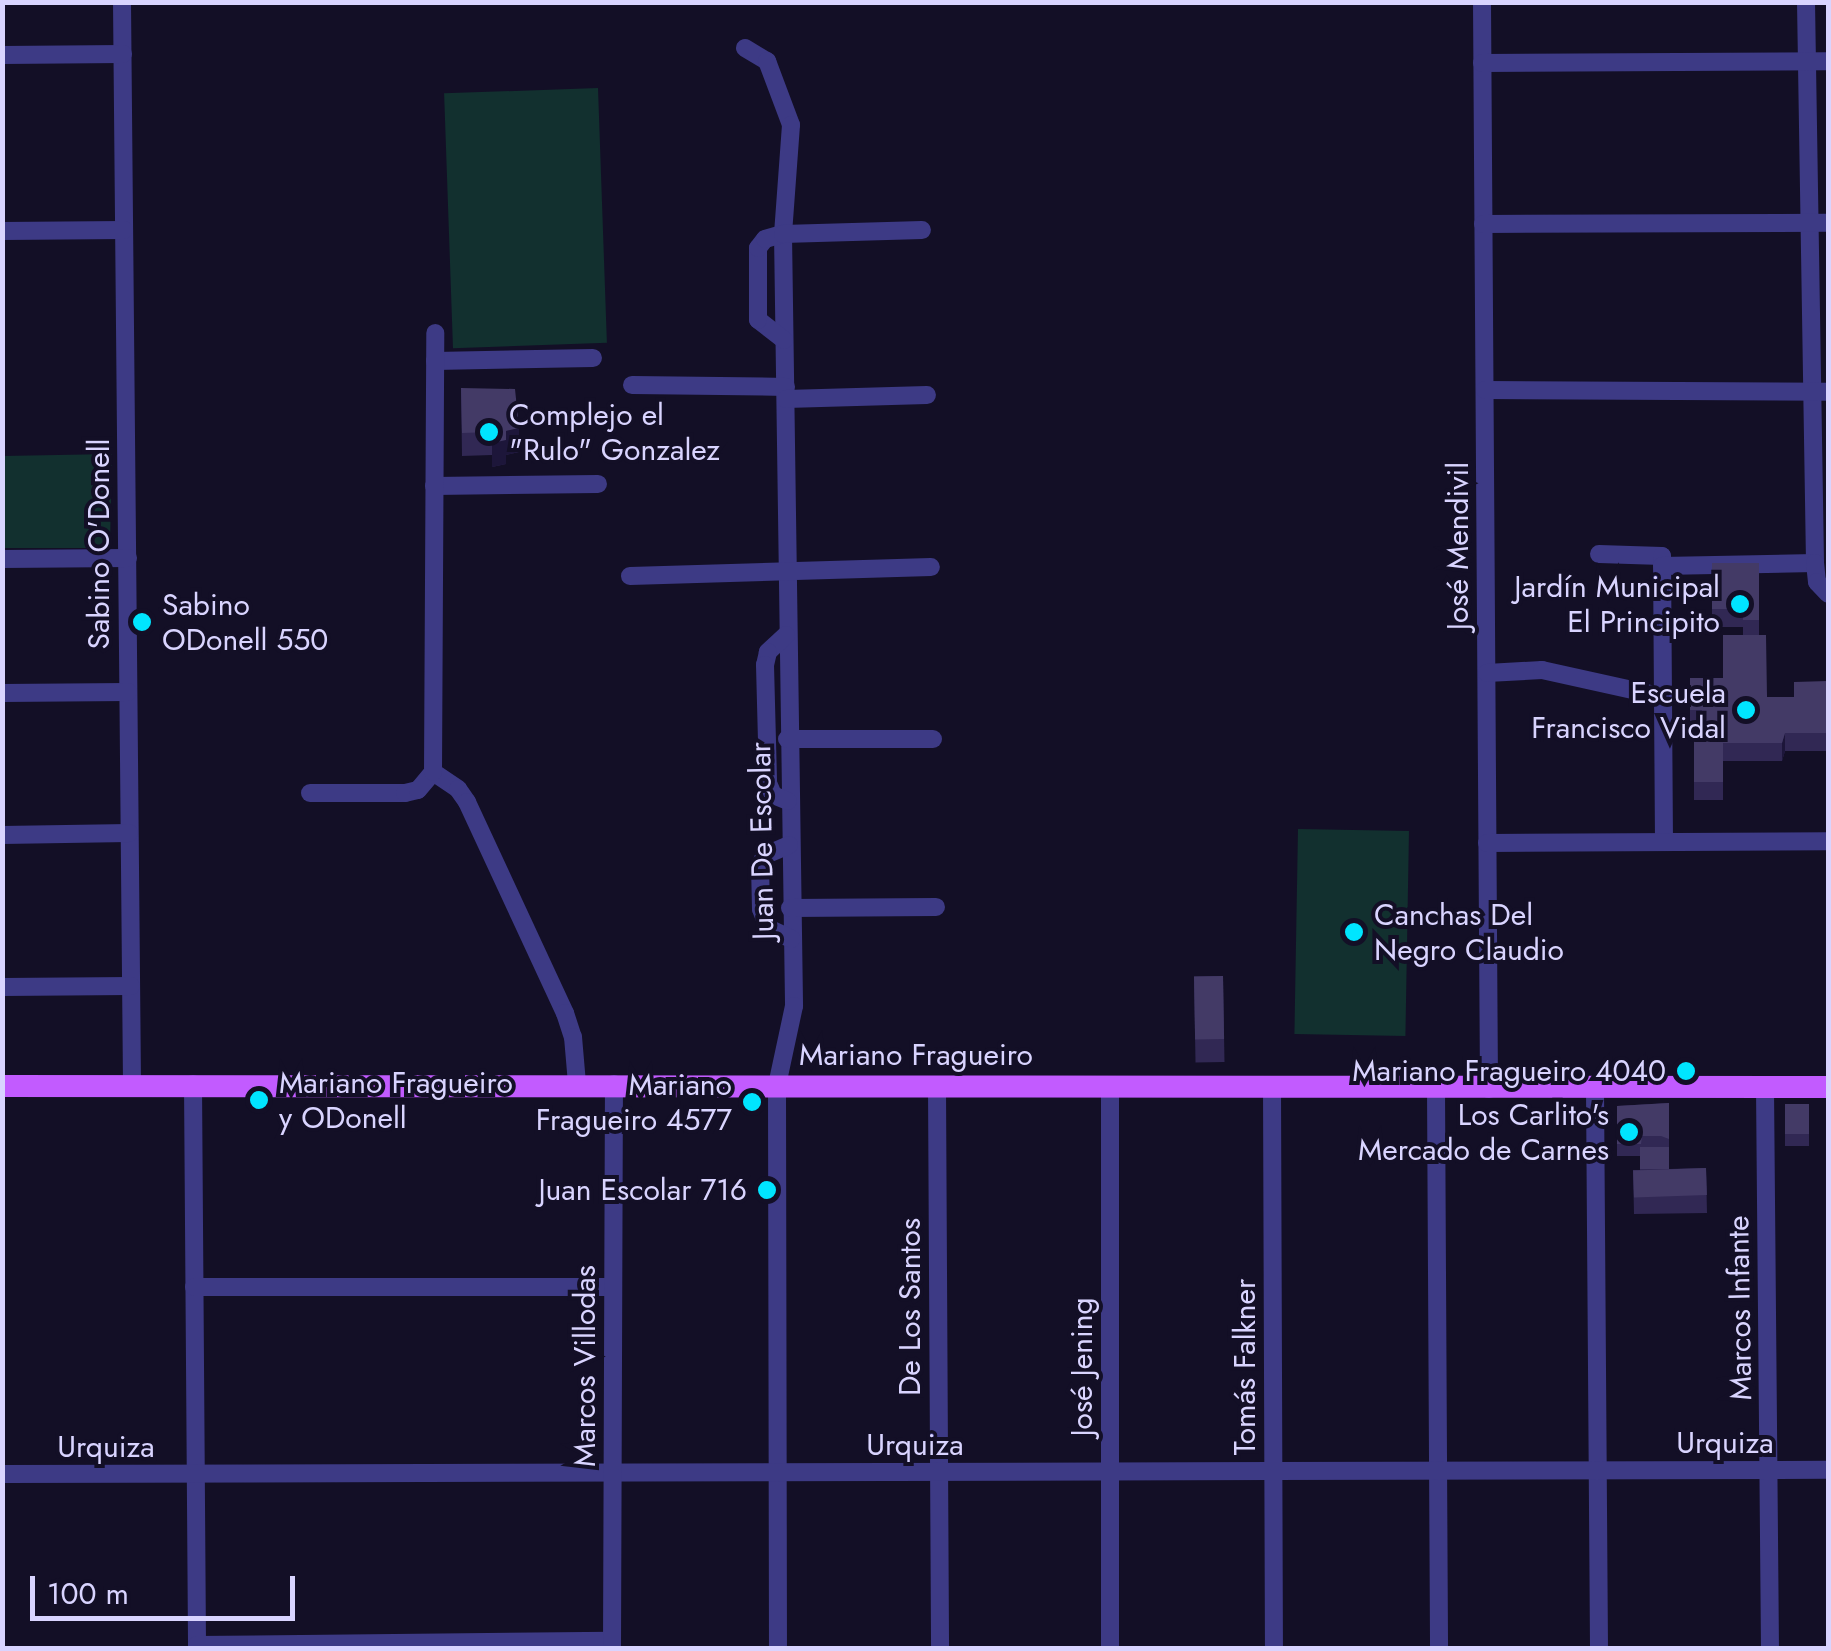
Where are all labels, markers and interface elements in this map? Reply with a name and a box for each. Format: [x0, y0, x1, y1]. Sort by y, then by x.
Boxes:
place label: Complejo el "Rulo" Gonzalez [509, 397, 720, 468]
marker: Complejo el "Rulo" Gonzalez [478, 421, 500, 443]
street label: Sabino O'Donell [81, 439, 117, 649]
street label: José Mendivil [1440, 462, 1476, 630]
place label: Jardín Municipal El Principito [1514, 569, 1720, 640]
place label: Sabino ODonell 550 [162, 587, 328, 658]
marker: Jardín Municipal El Principito [1729, 593, 1751, 615]
marker: Sabino ODonell 550 [131, 611, 153, 633]
place label: Escuela Francisco Vidal [1531, 675, 1726, 746]
marker: Escuela Francisco Vidal [1735, 699, 1757, 721]
street label: Juan De Escolar [742, 742, 782, 940]
place label: Canchas Del Negro Claudio [1374, 897, 1564, 968]
marker: Canchas Del Negro Claudio [1343, 921, 1365, 943]
street label: Mariano Fragueiro [799, 1037, 1033, 1073]
place label: Mariano Fragueiro 4040 [1352, 1053, 1666, 1089]
marker: Mariano Fragueiro 4040 [1675, 1060, 1697, 1082]
place label: Mariano Fragueiro y ODonell [279, 1065, 513, 1136]
place label: Mariano Fragueiro 4577 [536, 1067, 732, 1138]
marker: Mariano Fragueiro y ODonell [248, 1089, 270, 1111]
marker: Mariano Fragueiro 4577 [741, 1091, 763, 1113]
place label: Los Carlito's Mercado de Carnes [1358, 1097, 1609, 1168]
marker: Los Carlito's Mercado de Carnes [1618, 1121, 1640, 1143]
place label: Juan Escolar 716 [538, 1172, 747, 1208]
marker: Juan Escolar 716 [756, 1179, 778, 1201]
street label: Marcos Infante [1720, 1215, 1760, 1401]
street label: De Los Santos [892, 1218, 928, 1396]
street label: Marcos Villodas [567, 1265, 603, 1467]
street label: Tomás Falkner [1227, 1279, 1263, 1455]
street label: José Jening [1064, 1297, 1100, 1437]
street label: Urquiza [1676, 1425, 1774, 1461]
street label: Urquiza [866, 1427, 964, 1463]
street label: Urquiza [57, 1429, 155, 1465]
scale bar [35, 1556, 300, 1618]
text: 100 m [47, 1572, 129, 1615]

